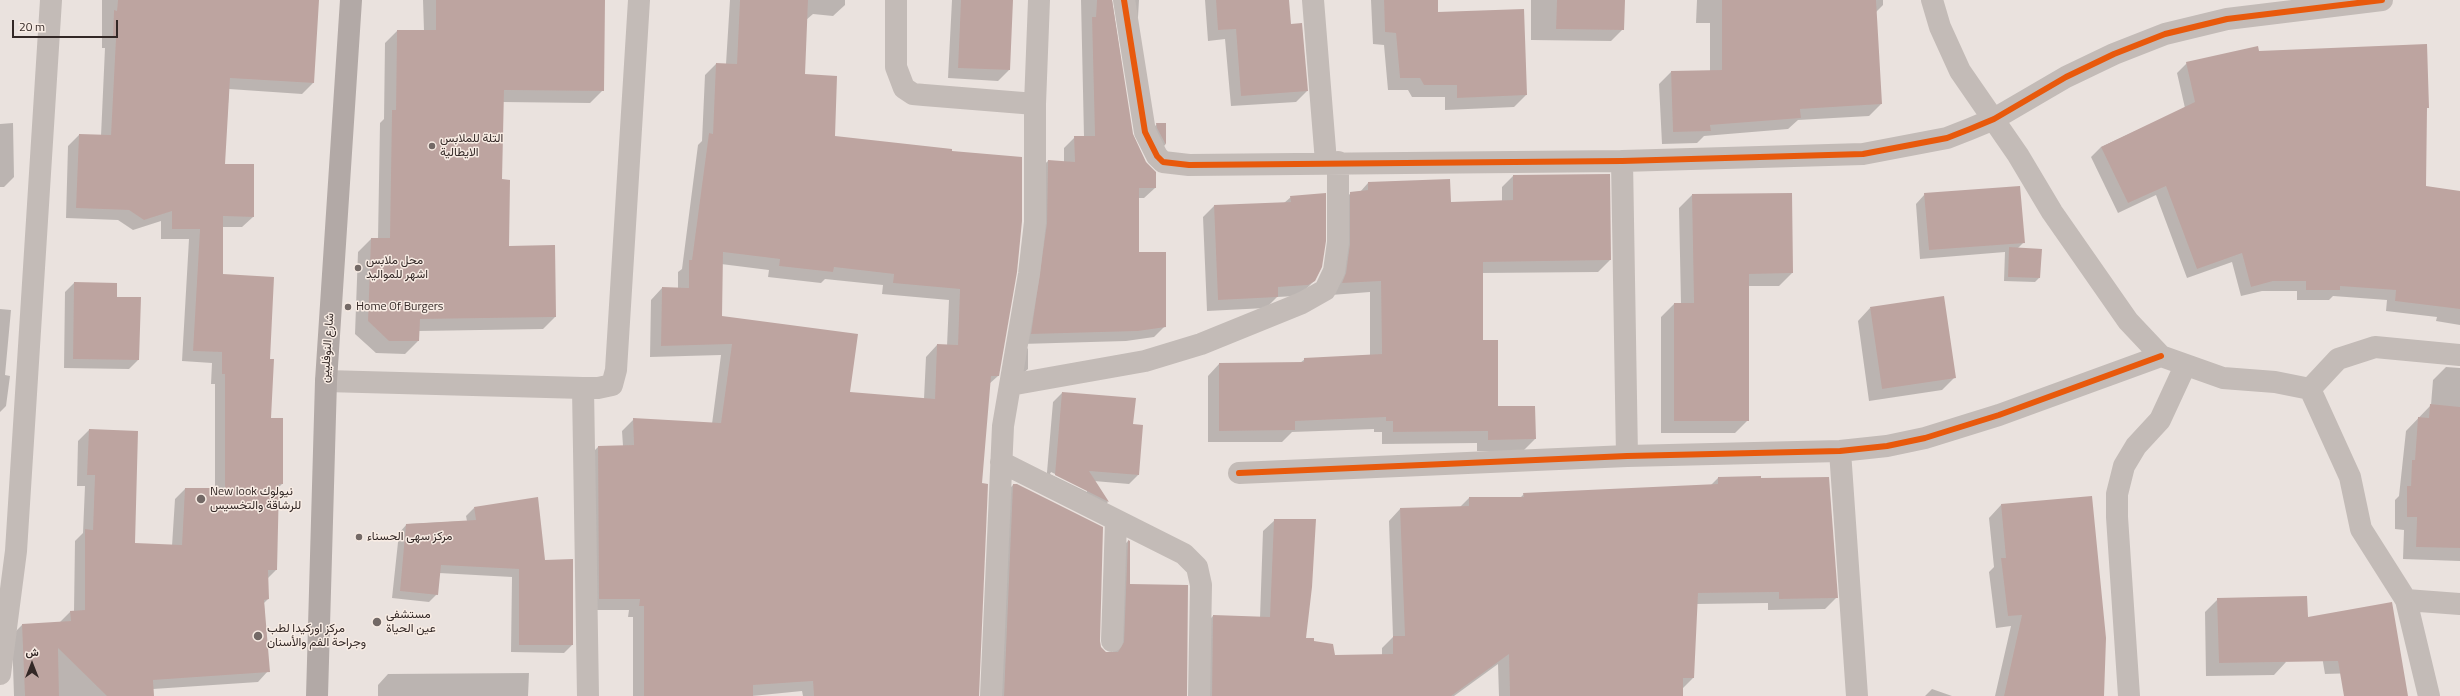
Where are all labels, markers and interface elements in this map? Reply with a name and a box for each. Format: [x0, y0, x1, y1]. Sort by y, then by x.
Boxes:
scale bar [14, 12, 120, 38]
text: 20 m [19, 17, 45, 36]
place label: التلة للملابس الايطالية [440, 132, 503, 160]
marker: التلة للملابس الايطالية [427, 141, 437, 151]
place label: محل ملابس اشهر للمواليد [366, 254, 428, 282]
marker: محل ملابس اشهر للمواليد [353, 263, 363, 273]
place label: Home Of Burgers [356, 300, 443, 314]
marker: Home Of Burgers [343, 302, 353, 312]
street label: شارع النوفليين [318, 313, 338, 383]
place label: New look نيولوك للرشاقة والتخسيس [210, 485, 301, 513]
marker: New look نيولوك للرشاقة والتخسيس [195, 493, 207, 505]
place label: مركز سهى الحسناء [367, 530, 452, 544]
marker: مركز سهى الحسناء [354, 532, 364, 542]
place label: مستشفى عين الحياة [386, 608, 436, 636]
marker: مستشفى عين الحياة [371, 616, 383, 628]
place label: مركز اوركيدا لطب وجراحة الفم والأسنان [267, 622, 366, 650]
marker: مركز اوركيدا لطب وجراحة الفم والأسنان [252, 630, 264, 642]
north arrow [12, 644, 52, 684]
text: ش [25, 644, 39, 660]

